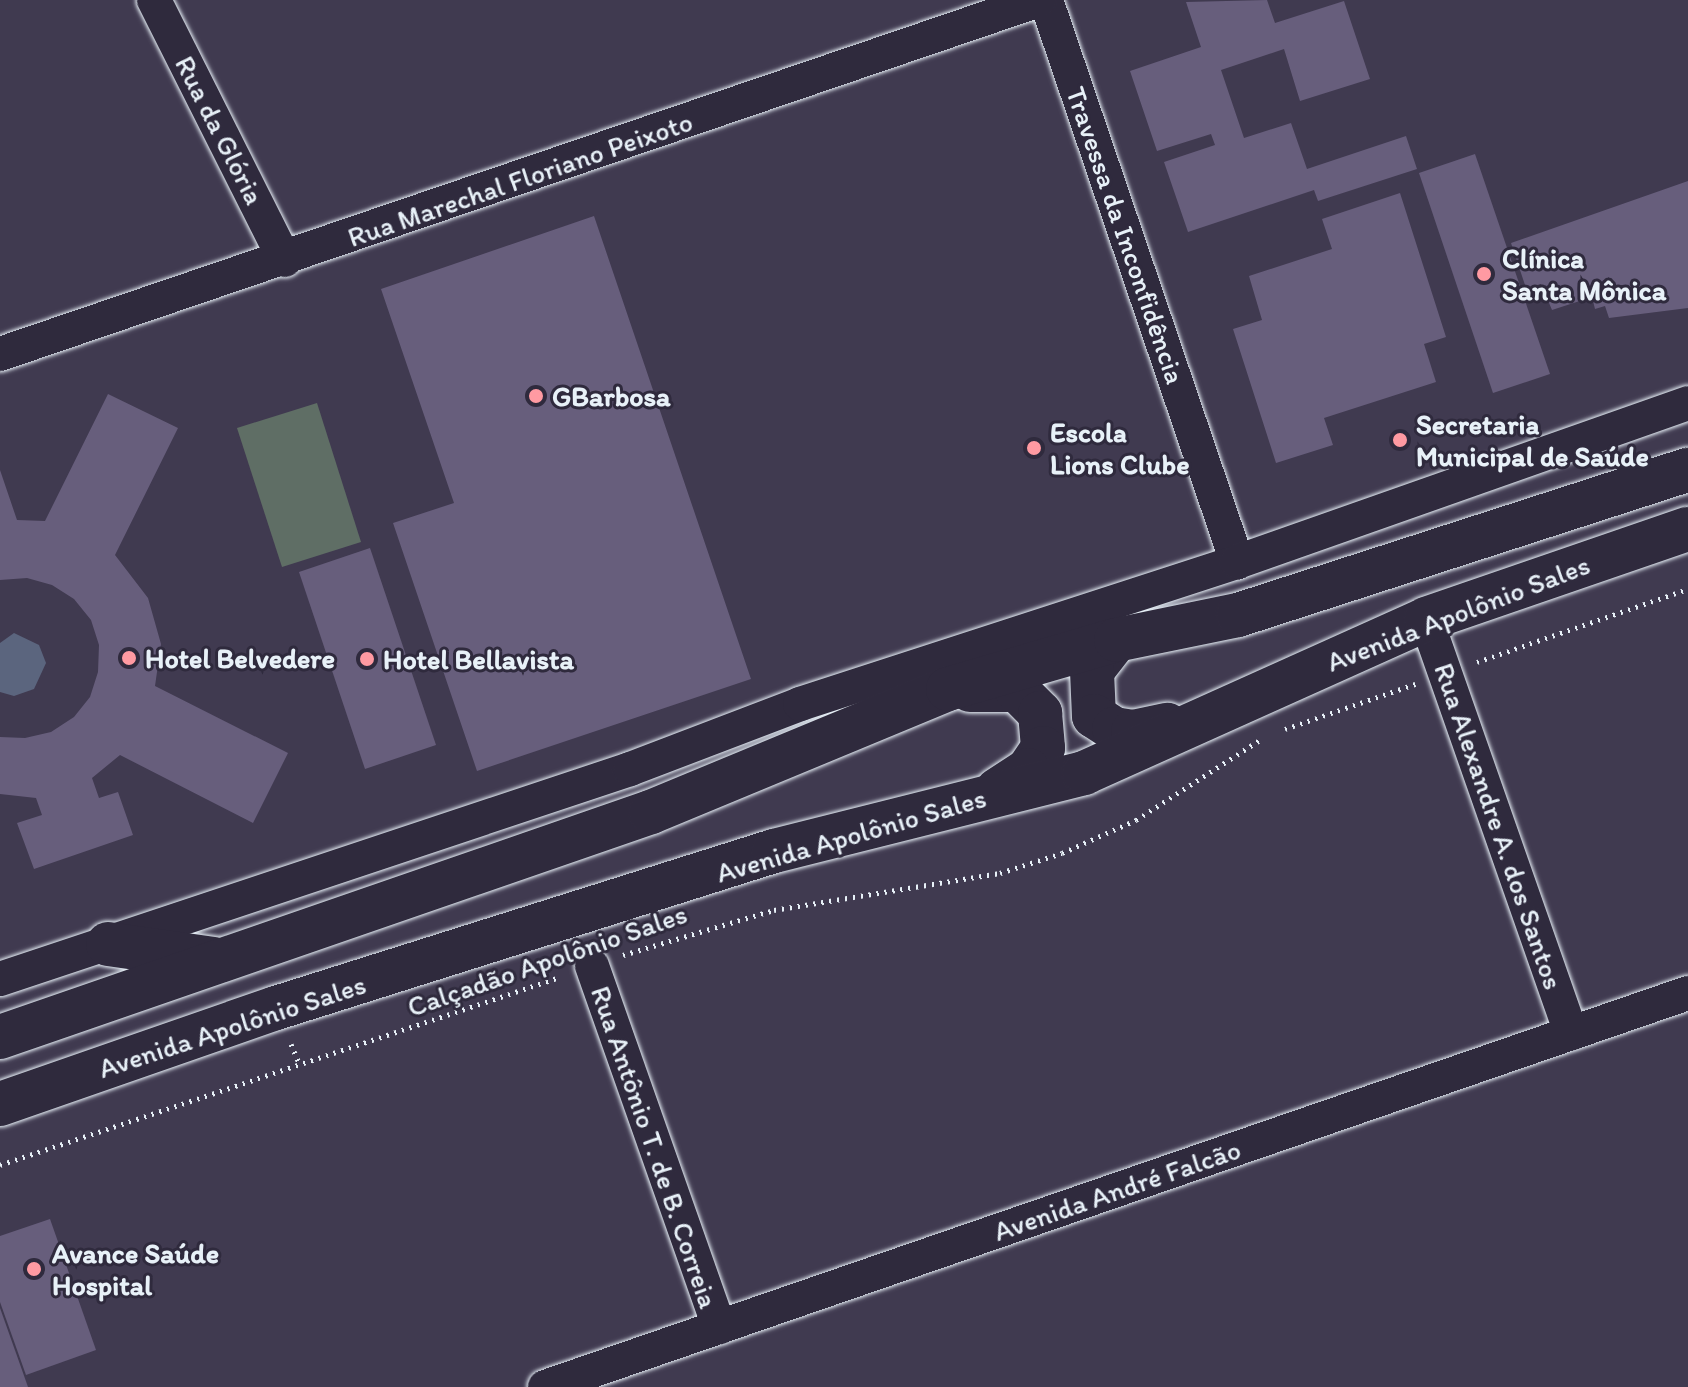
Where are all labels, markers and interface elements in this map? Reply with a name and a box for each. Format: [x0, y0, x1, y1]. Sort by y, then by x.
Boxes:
street label: Rua da Glória [168, 50, 272, 210]
street label: Travessa da Inconfidência [1059, 82, 1193, 388]
street label: Rua Marechal Floriano Peixoto [343, 104, 697, 254]
place label: Clínica Santa Mônica [1502, 241, 1665, 307]
marker: Clínica Santa Mônica [1473, 263, 1495, 285]
place label: GBarbosa [552, 379, 671, 413]
marker: GBarbosa [527, 387, 545, 405]
place label: Secretaria Municipal de Saúde [1416, 407, 1649, 473]
place label: Escola Lions Clube [1050, 415, 1189, 481]
marker: Secretaria Municipal de Saúde [1391, 431, 1409, 449]
marker: Escola Lions Clube [1025, 439, 1043, 457]
street label: Avenida Apolônio Sales [1322, 547, 1594, 679]
place label: Hotel Belvedere [145, 641, 335, 675]
place label: Hotel Bellavista [383, 642, 573, 676]
marker: Hotel Belvedere [120, 649, 138, 667]
marker: Hotel Bellavista [358, 650, 376, 668]
street label: Rua Alexandre A. dos Santos [1427, 658, 1571, 994]
street label: Avenida Apolônio Sales [712, 780, 990, 890]
street label: Calçadão Apolônio Sales [402, 896, 692, 1024]
street label: Avenida Apolônio Sales [94, 967, 370, 1085]
street label: Rua Antônio T. de B. Correia [584, 981, 726, 1313]
street label: Avenida André Falcão [989, 1132, 1245, 1248]
place label: Avance Saúde Hospital [52, 1236, 219, 1302]
marker: Avance Saúde Hospital [23, 1258, 45, 1280]

